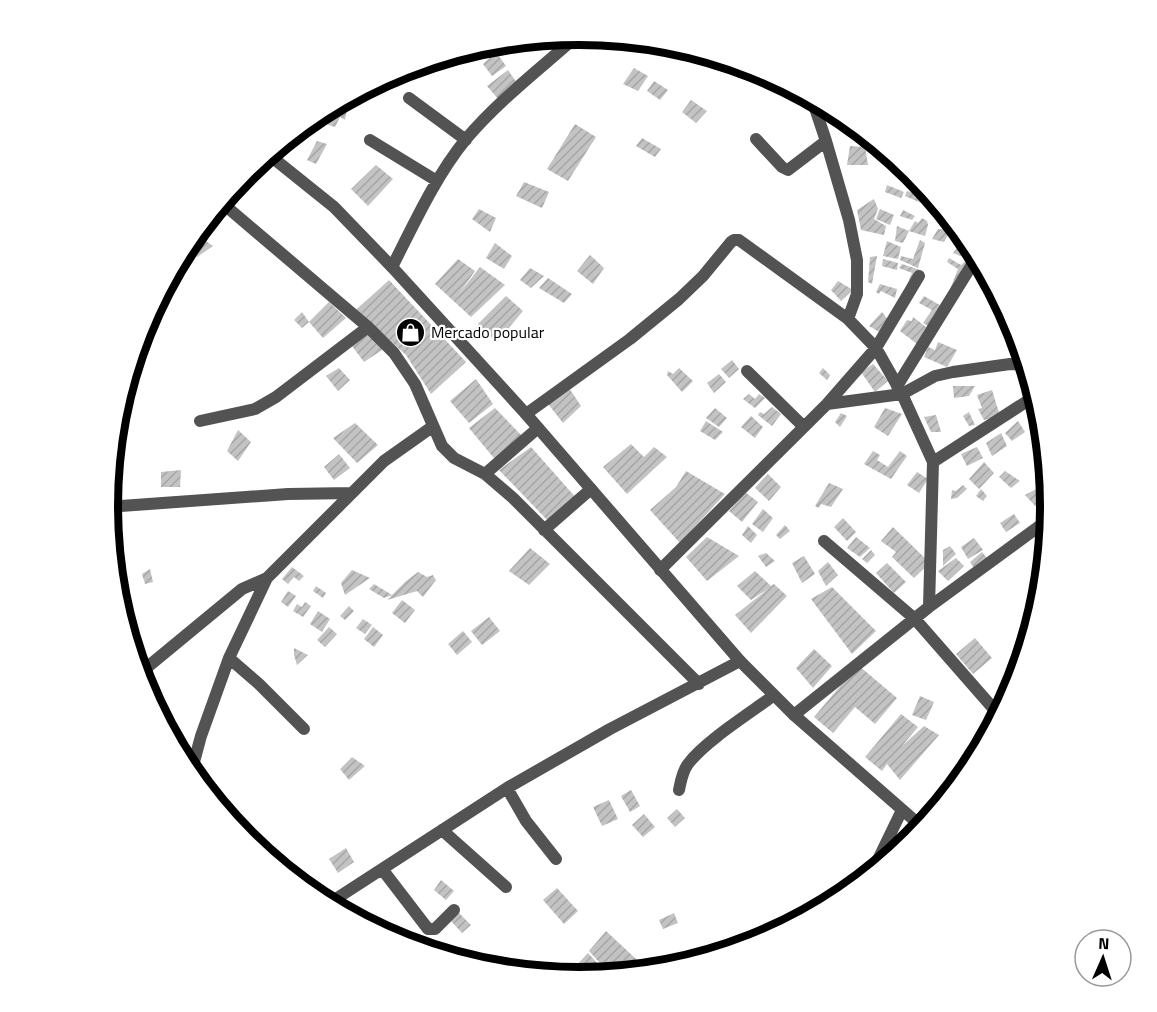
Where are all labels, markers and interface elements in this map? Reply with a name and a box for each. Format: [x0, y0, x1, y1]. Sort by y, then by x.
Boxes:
shop icon: Mercado popular [394, 316, 426, 348]
place label: Mercado popular [431, 320, 545, 344]
north arrow [1073, 928, 1133, 988]
text: N [1098, 931, 1110, 955]

